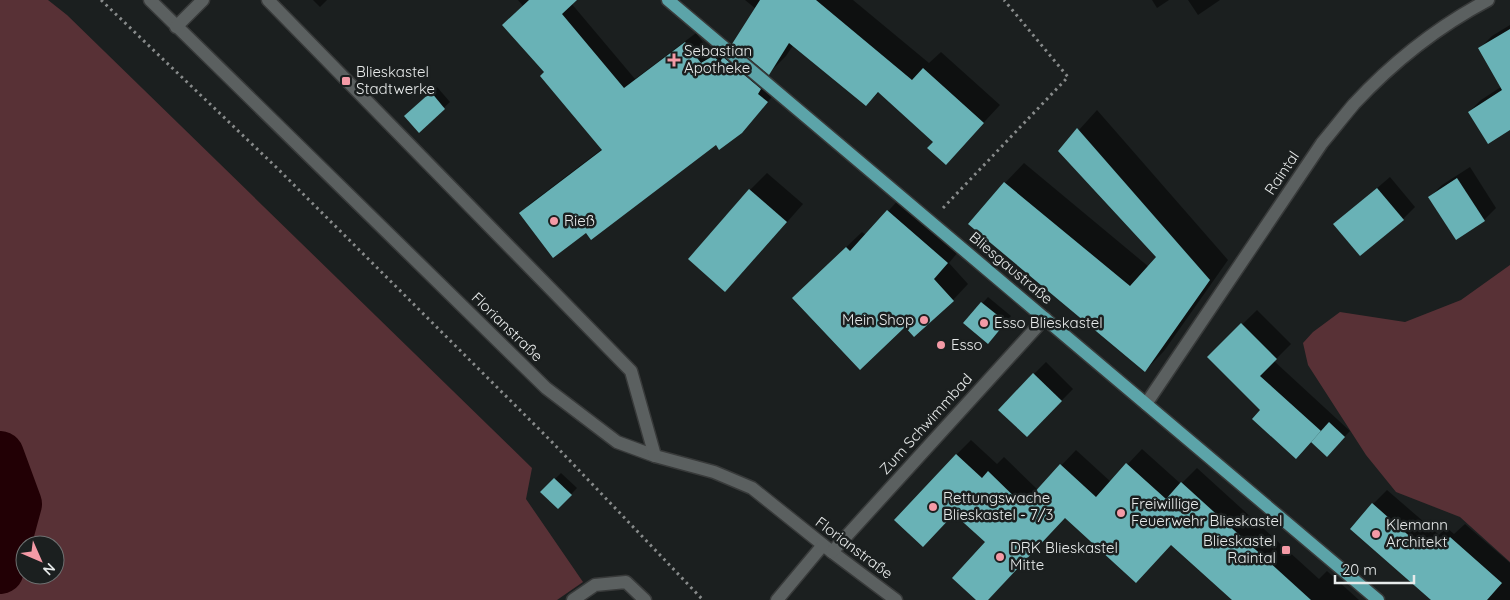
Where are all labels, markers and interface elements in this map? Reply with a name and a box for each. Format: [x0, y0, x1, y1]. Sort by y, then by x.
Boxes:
place label: Sebastian Apotheke [684, 41, 752, 77]
marker: Sebastian Apotheke [668, 54, 680, 66]
place label: Blieskastel Stadtwerke [356, 62, 435, 98]
marker: Blieskastel Stadtwerke [340, 75, 352, 87]
street label: Raintal [1260, 147, 1303, 198]
place label: Rieß [564, 211, 595, 230]
marker: Rieß [548, 215, 560, 227]
street label: Bliesgaustraße [966, 227, 1057, 308]
street label: Florianstraße [468, 288, 547, 365]
place label: Mein Shop [842, 310, 914, 329]
place label: Esso Blieskastel [994, 313, 1103, 332]
marker: Mein Shop [918, 314, 930, 326]
marker: Esso Blieskastel [978, 317, 990, 329]
place label: Esso [951, 335, 983, 354]
marker: Esso [935, 339, 947, 351]
street label: Zum Schwimmbad [875, 369, 976, 478]
place label: Rettungswache Blieskastel - 7/3 [943, 488, 1053, 524]
place label: Freiwillige Feuerwehr Blieskastel [1131, 494, 1282, 530]
marker: Rettungswache Blieskastel - 7/3 [927, 501, 939, 513]
marker: Freiwillige Feuerwehr Blieskastel [1115, 507, 1127, 519]
street label: Florianstraße [812, 512, 897, 583]
place label: Klemann Architekt [1386, 515, 1448, 551]
marker: Klemann Architekt [1370, 528, 1382, 540]
place label: Blieskastel Raintal [1203, 531, 1276, 567]
north arrow [15, 535, 65, 585]
place label: DRK Blieskastel Mitte [1010, 538, 1118, 574]
marker: Blieskastel Raintal [1280, 544, 1292, 556]
marker: DRK Blieskastel Mitte [994, 551, 1006, 563]
scale bar [1335, 552, 1414, 584]
text: N [39, 559, 59, 579]
text: 20 m [1342, 560, 1377, 579]

